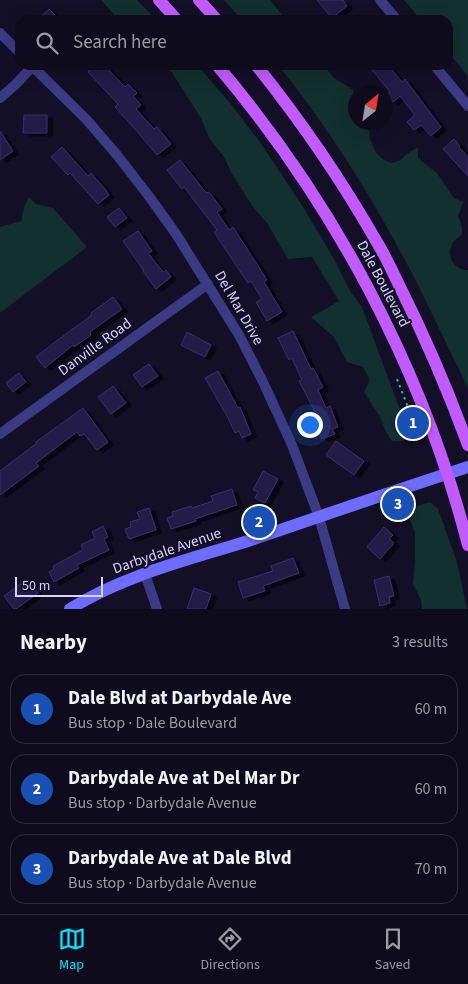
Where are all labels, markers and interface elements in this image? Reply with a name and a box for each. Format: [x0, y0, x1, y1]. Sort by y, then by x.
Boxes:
search box [15, 15, 453, 70]
icon: search [33, 29, 61, 57]
text: Search here [73, 29, 167, 56]
north arrow [348, 85, 393, 130]
street label: Dale Boulevard [351, 237, 415, 331]
street label: Del Mar Drive [209, 267, 269, 349]
street label: Danville Road [54, 313, 136, 381]
pin: 1 [397, 404, 429, 442]
your location [297, 412, 323, 438]
pin: 3 [382, 485, 414, 523]
pin: 2 [243, 503, 275, 541]
street label: Darbydale Avenue [110, 523, 224, 579]
scale bar [15, 574, 102, 597]
text: 50 m [22, 576, 50, 596]
text: Nearby [20, 627, 87, 657]
text: 3 results [392, 631, 448, 653]
text: Dale Blvd at Darbydale Ave [68, 685, 292, 712]
text: 1 [33, 698, 41, 720]
text: 60 m [415, 698, 447, 720]
text: Bus stop · Dale Boulevard [68, 712, 237, 734]
text: Darbydale Ave at Del Mar Dr [68, 765, 299, 792]
text: 2 [33, 778, 41, 800]
text: 60 m [415, 778, 447, 800]
text: Bus stop · Darbydale Avenue [68, 792, 257, 814]
text: Darbydale Ave at Dale Blvd [68, 845, 292, 872]
text: 3 [33, 858, 41, 880]
text: 70 m [415, 858, 447, 880]
text: Bus stop · Darbydale Avenue [68, 872, 257, 894]
tab: Map [58, 925, 86, 975]
tab: Directions [201, 925, 260, 975]
tab: Saved [375, 925, 410, 975]

